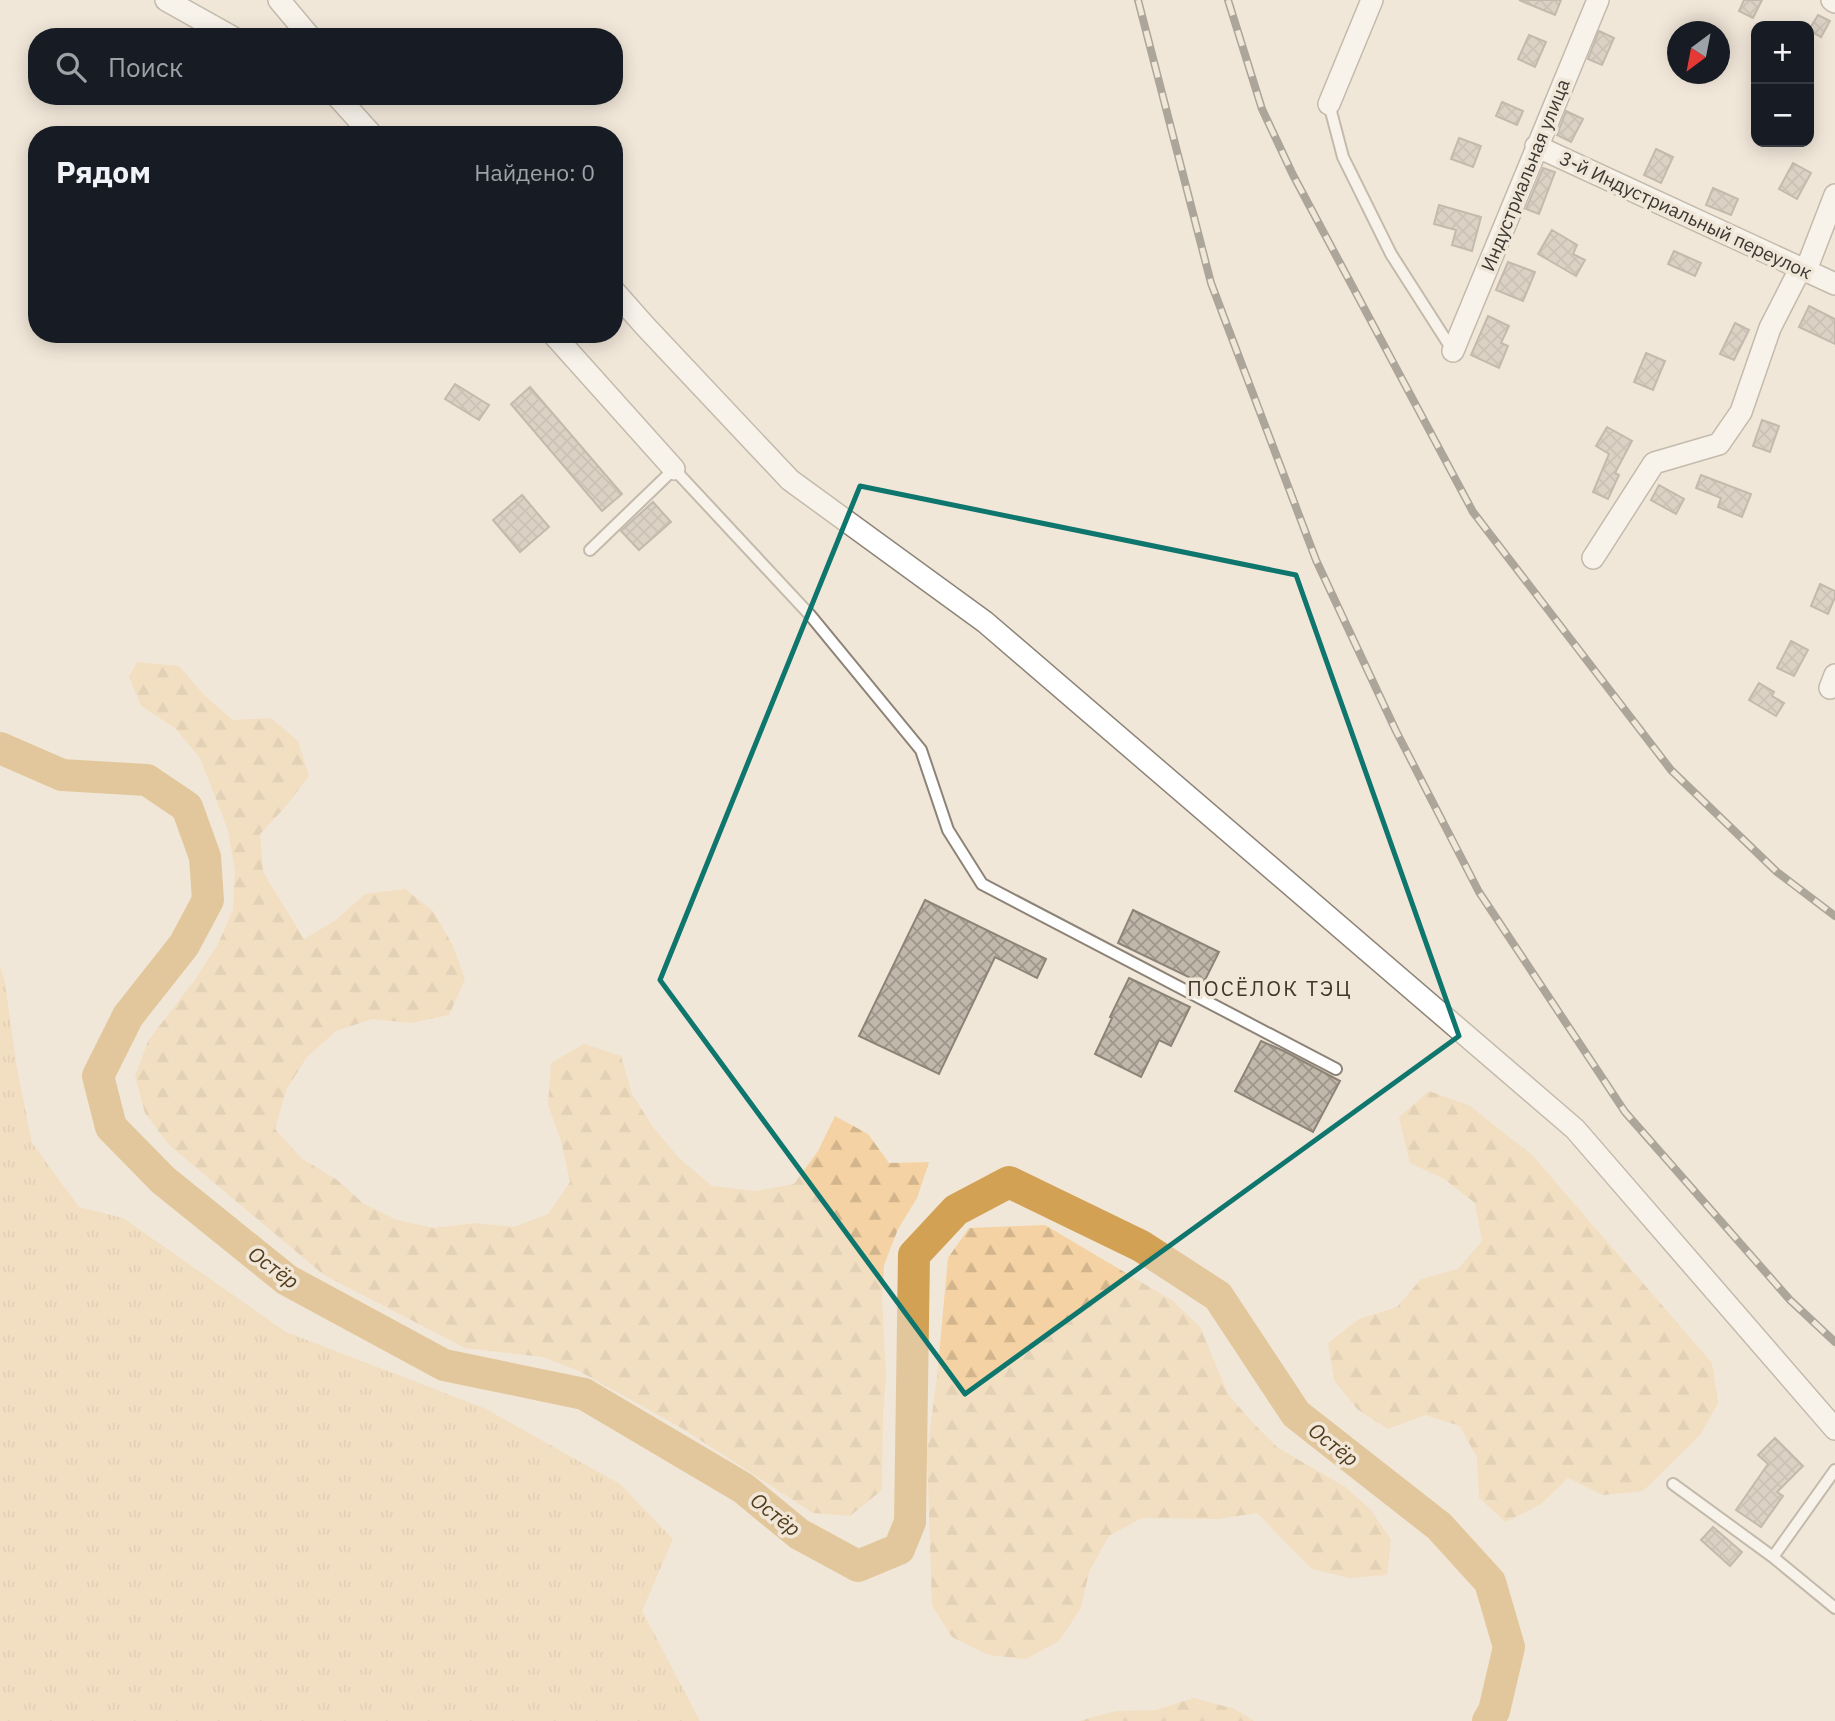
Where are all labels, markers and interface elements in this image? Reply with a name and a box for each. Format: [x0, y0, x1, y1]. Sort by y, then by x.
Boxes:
north arrow [1667, 21, 1730, 84]
map controls [1751, 21, 1814, 147]
button: + [1751, 21, 1814, 84]
search box [28, 28, 623, 105]
icon: search [52, 48, 90, 86]
text: Поиск [108, 50, 183, 84]
street label: Индустриальная улица [1475, 75, 1575, 275]
button: − [1751, 84, 1814, 147]
street label: 3-й Индустриальный переулок [1556, 146, 1816, 284]
text: Рядом [56, 152, 151, 191]
text: Найдено: 0 [474, 157, 595, 187]
district label: ПОСЁЛОК ТЭЦ [1187, 974, 1353, 1002]
water label: Остёр [243, 1239, 305, 1295]
water label: Остёр [1303, 1416, 1365, 1472]
water label: Остёр [745, 1486, 807, 1542]

